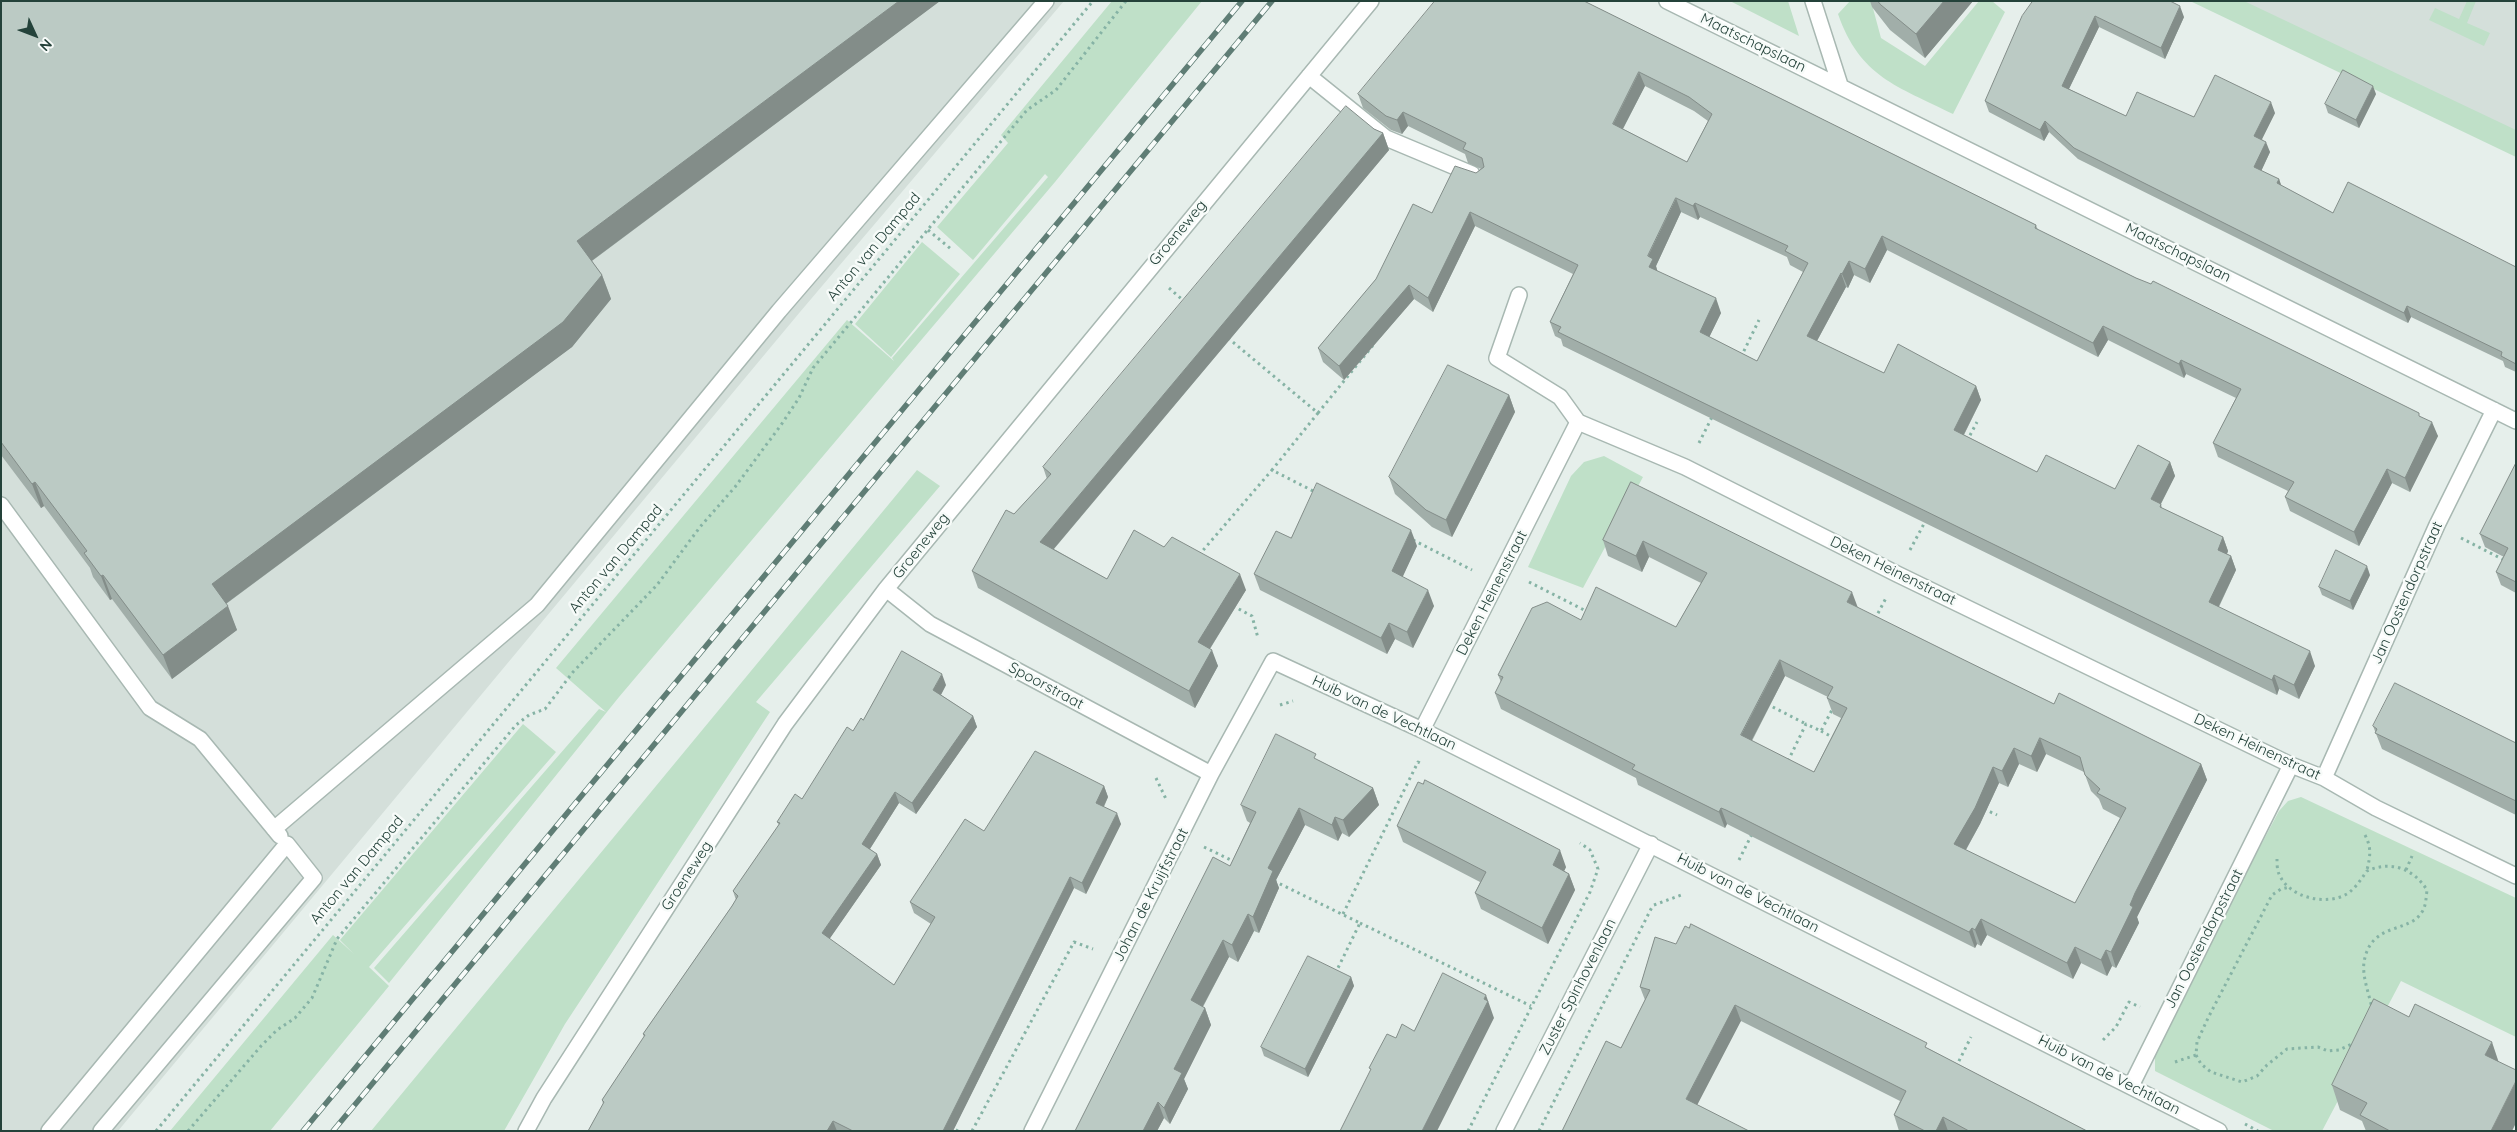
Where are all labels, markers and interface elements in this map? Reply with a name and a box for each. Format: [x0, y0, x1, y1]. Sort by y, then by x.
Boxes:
north arrow [10, 10, 60, 60]
street label: Maatschapslaan [1697, 10, 1809, 76]
text: N [36, 35, 56, 55]
street label: Anton van Dampad [823, 189, 925, 305]
street label: Groeneweg [1146, 197, 1210, 269]
street label: Maatschapslaan [2122, 220, 2234, 286]
street label: Anton van Dampad [565, 501, 667, 617]
street label: Groeneweg [889, 509, 953, 583]
street label: Jan Oostendorpstraat [2367, 519, 2447, 667]
street label: Deken Heinenstraat [1453, 528, 1531, 658]
street label: Deken Heinenstraat [1827, 533, 1959, 609]
street label: Spoorstraat [1005, 659, 1087, 713]
street label: Huib van de Vechtlaan [1309, 672, 1459, 754]
street label: Deken Heinenstraat [2191, 710, 2323, 784]
street label: Anton van Dampad [306, 812, 408, 928]
street label: Johan de Kruijfstraat [1109, 825, 1193, 965]
street label: Groeneweg [658, 838, 716, 914]
street label: Huib van de Vechtlaan [1674, 849, 1822, 937]
street label: Jan Oostendorpstraat [2161, 866, 2247, 1012]
street label: Zuster Spinhovenlaan [1536, 916, 1620, 1058]
street label: Huib van de Vechtlaan [2035, 1031, 2183, 1119]

